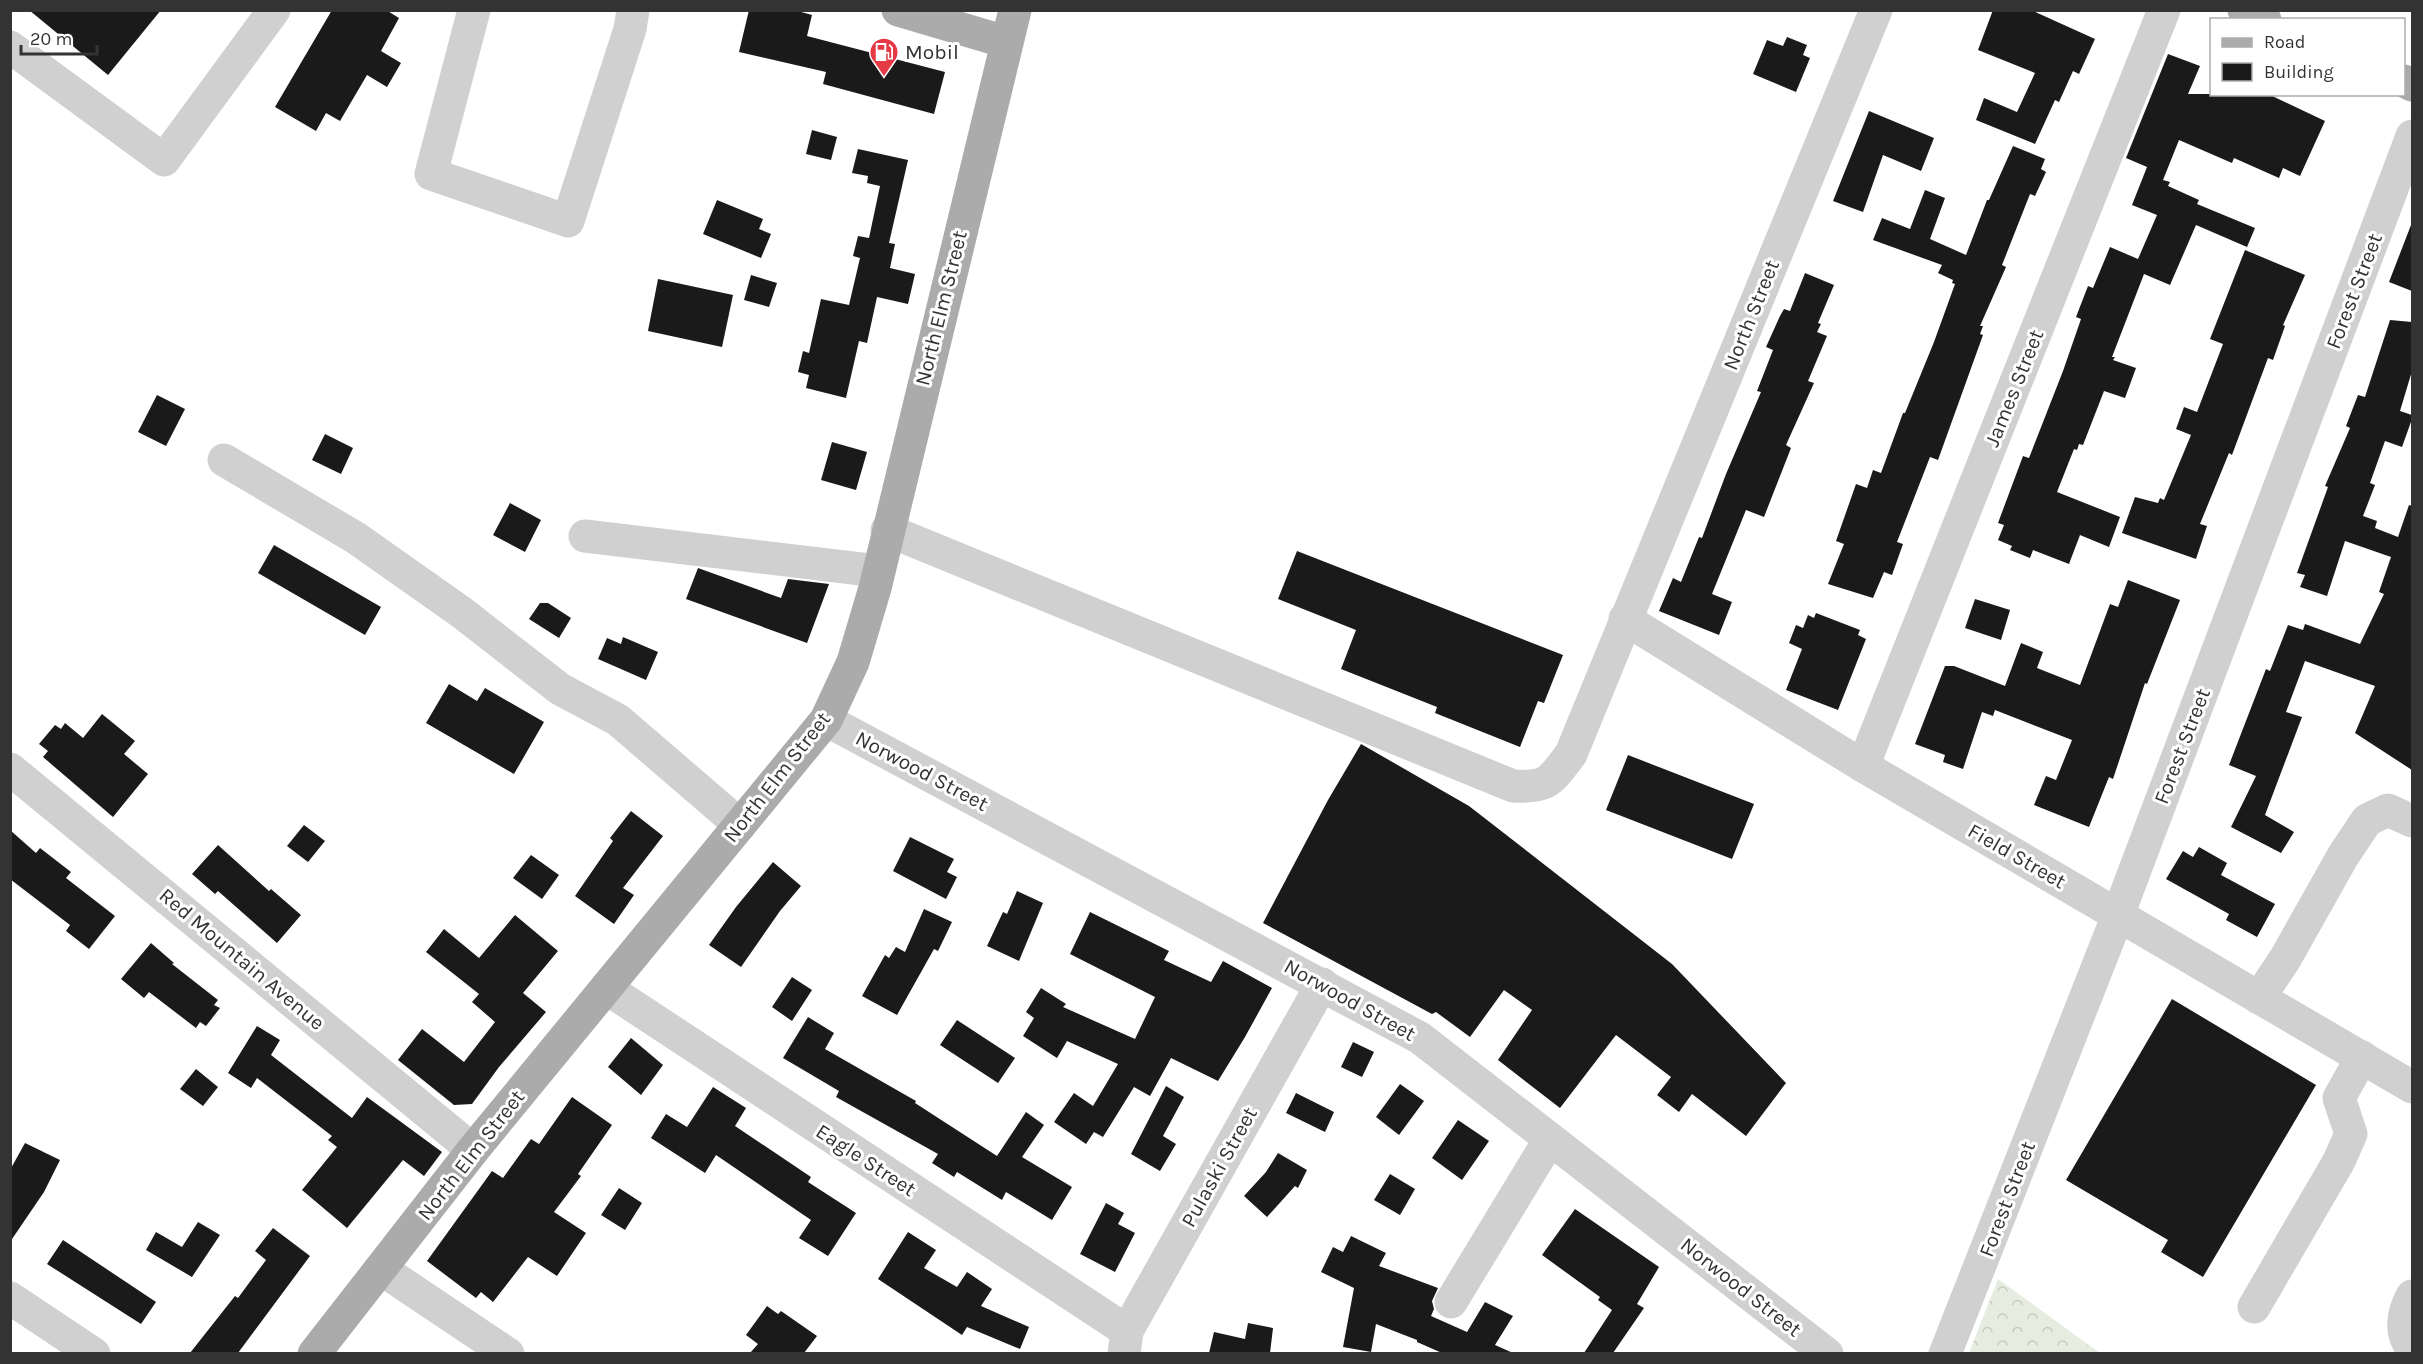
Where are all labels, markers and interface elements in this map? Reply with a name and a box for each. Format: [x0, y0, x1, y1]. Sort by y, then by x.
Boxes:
scale bar [21, 18, 98, 56]
legend [2210, 18, 2405, 96]
text: 20 m [30, 28, 72, 50]
text: Road [2264, 31, 2305, 53]
fuel station icon: Mobil [868, 36, 900, 78]
place label: Mobil [905, 40, 959, 64]
text: Building [2264, 61, 2334, 83]
street label: North Elm Street [910, 228, 972, 388]
street label: Forest Street [2321, 230, 2387, 352]
street label: North Street [1718, 256, 1784, 374]
street label: James Street [1980, 326, 2048, 450]
street label: Forest Street [2149, 685, 2215, 807]
street label: North Elm Street [719, 707, 835, 847]
street label: Norwood Street [852, 726, 992, 816]
street label: Field Street [1964, 818, 2070, 894]
street label: Red Mountain Avenue [155, 883, 329, 1035]
street label: Norwood Street [1280, 954, 1420, 1046]
street label: North Elm Street [413, 1085, 529, 1225]
street label: Pulaski Street [1176, 1103, 1262, 1231]
street label: Eagle Street [811, 1119, 921, 1201]
street label: Forest Street [1974, 1138, 2040, 1260]
street label: Norwood Street [1676, 1232, 1806, 1342]

